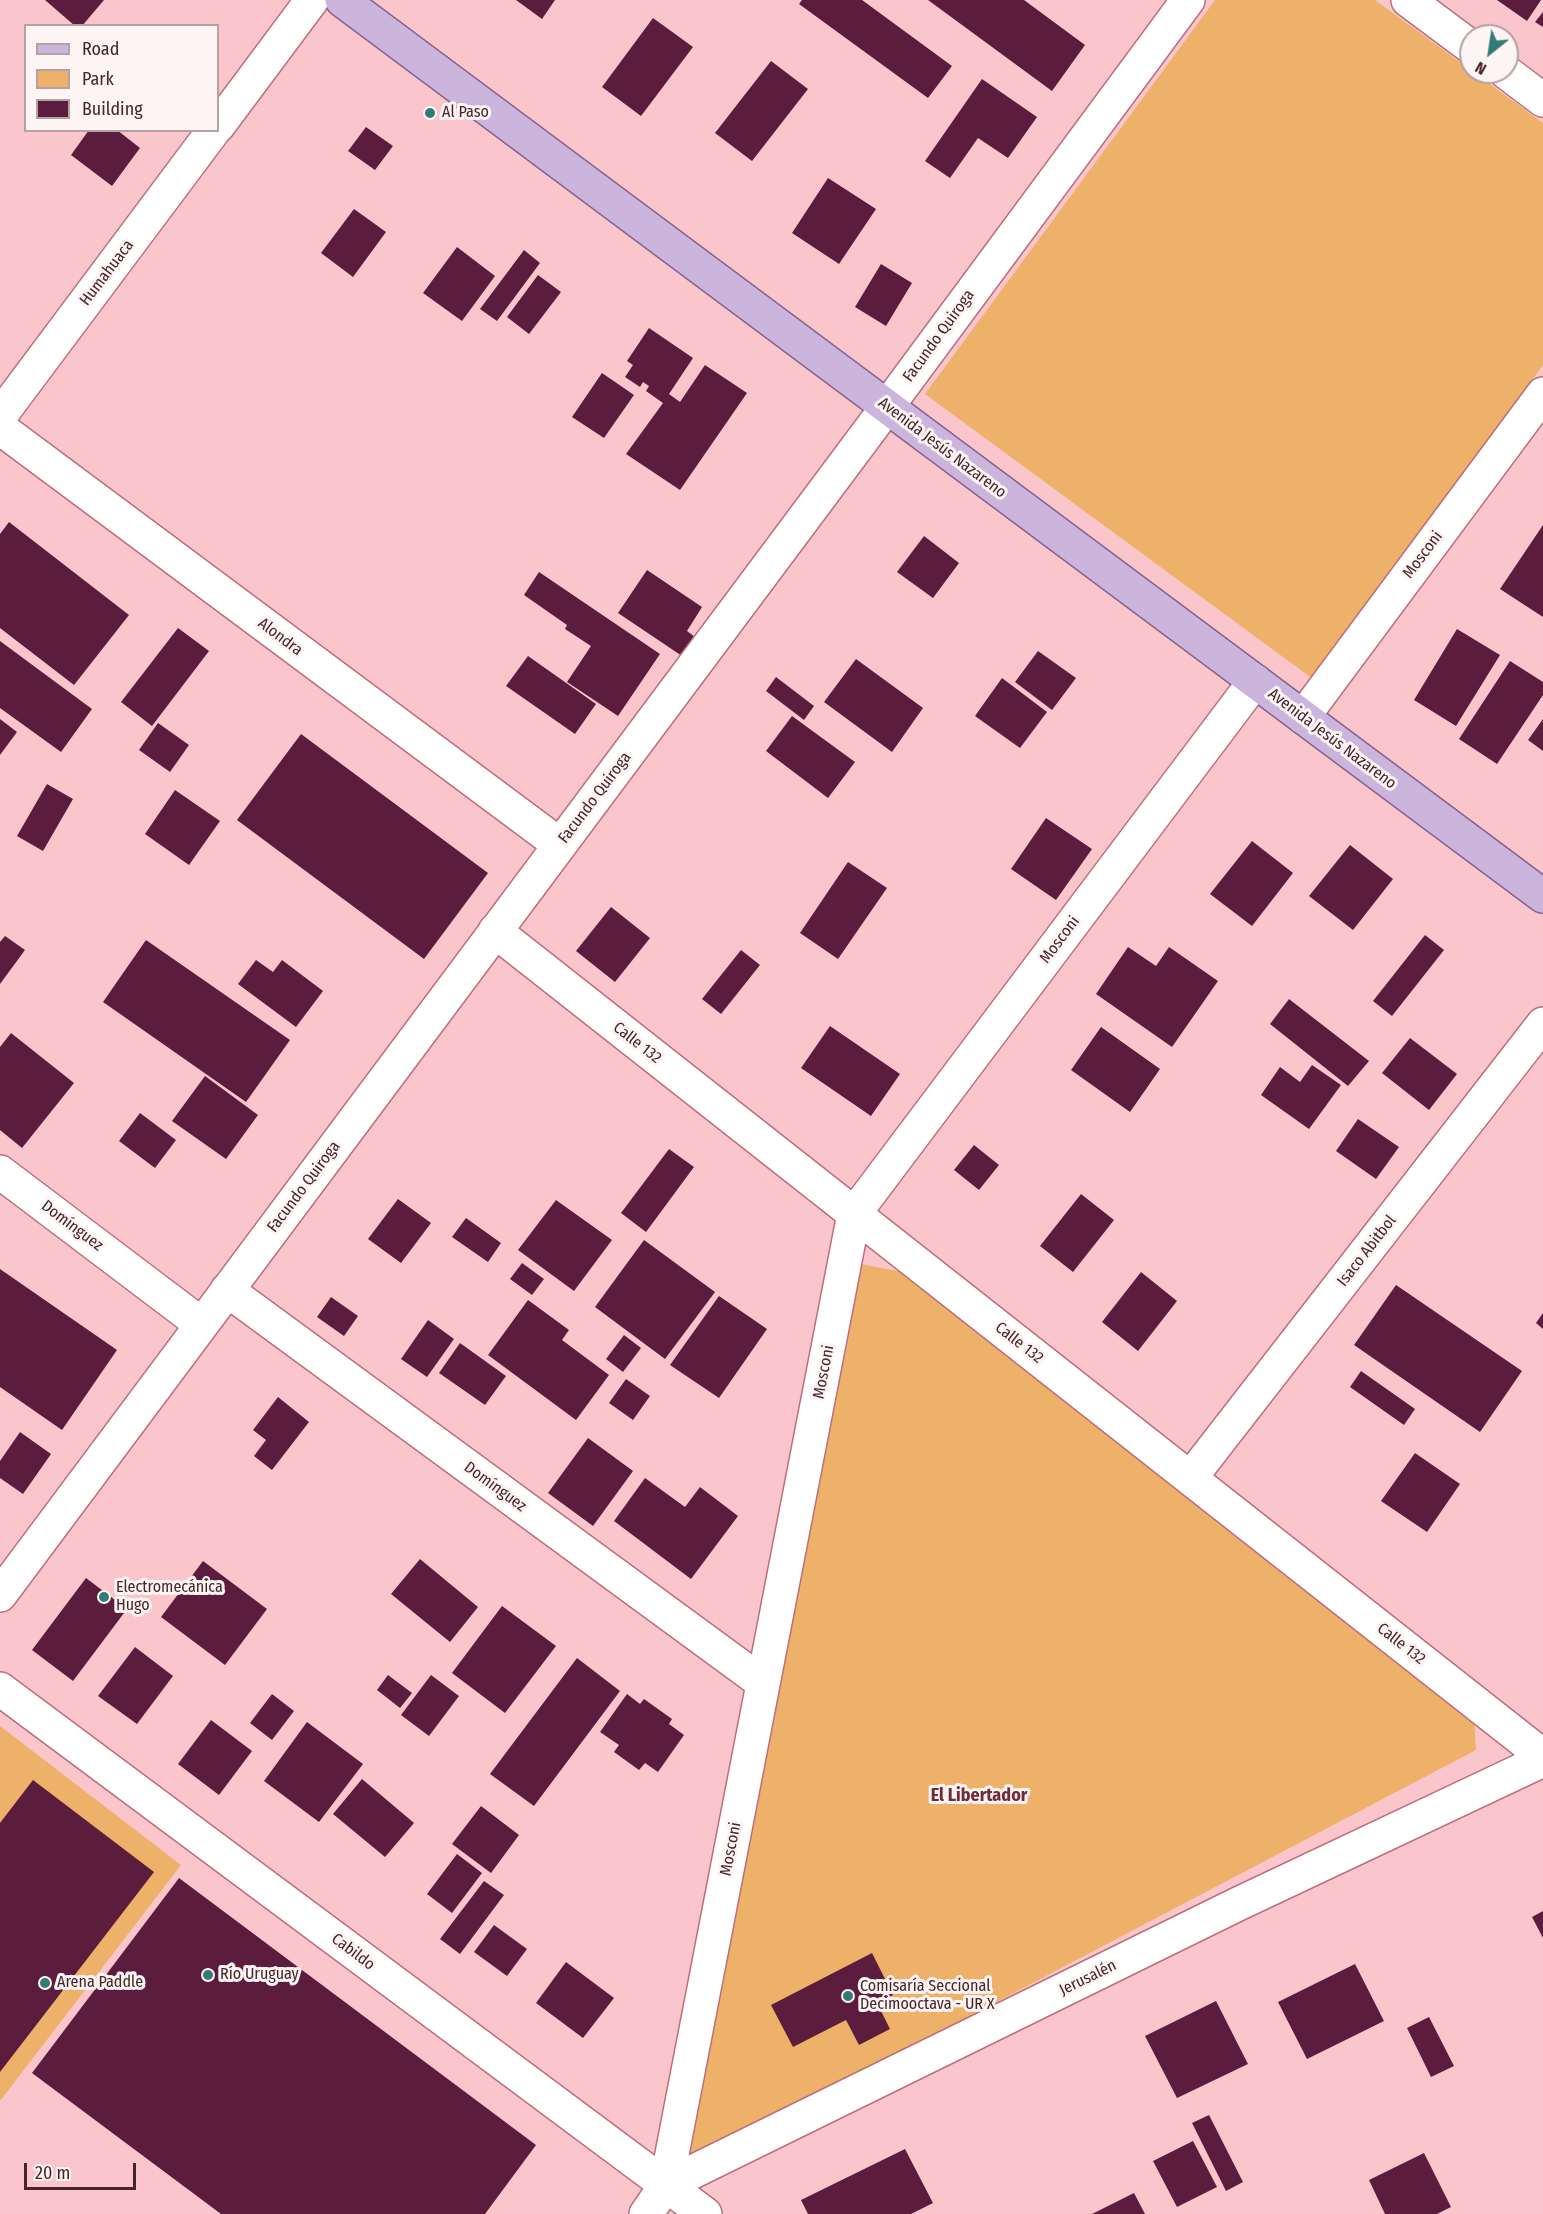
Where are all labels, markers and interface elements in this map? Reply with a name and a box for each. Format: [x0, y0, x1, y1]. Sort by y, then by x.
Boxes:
legend [24, 24, 219, 132]
north arrow [1459, 24, 1519, 84]
text: Road [82, 38, 119, 60]
text: N [1472, 58, 1490, 79]
text: Park [82, 68, 114, 90]
text: Building [82, 98, 143, 120]
place label: Al Paso [442, 103, 489, 123]
marker: Al Paso [423, 106, 437, 120]
street label: Humahuaca [76, 236, 138, 310]
street label: Facundo Quiroga [899, 286, 979, 386]
street label: Avenida Jesús Nazareno [874, 394, 1010, 502]
street label: Mosconi [1399, 528, 1447, 582]
street label: Alondra [254, 614, 306, 660]
street label: Avenida Jesús Nazareno [1264, 685, 1400, 793]
street label: Facundo Quiroga [554, 749, 636, 847]
street label: Mosconi [1036, 913, 1084, 967]
street label: Calle 132 [609, 1018, 665, 1068]
street label: Facundo Quiroga [263, 1138, 345, 1236]
street label: Domínguez [37, 1197, 107, 1255]
street label: Isaco Abitbol [1333, 1212, 1401, 1290]
street label: Calle 132 [991, 1318, 1047, 1368]
street label: Mosconi [809, 1344, 839, 1400]
street label: Domínguez [460, 1458, 530, 1516]
place label: Electromecánica Hugo [116, 1578, 223, 1616]
marker: Electromecánica Hugo [97, 1590, 111, 1604]
street label: Calle 132 [1373, 1619, 1429, 1669]
district label: El Libertador [931, 1785, 1027, 1807]
street label: Mosconi [716, 1821, 746, 1877]
street label: Cabildo [327, 1929, 379, 1975]
street label: Jerusalén [1056, 1956, 1120, 2000]
place label: Río Uruguay [220, 1965, 299, 1985]
marker: Río Uruguay [201, 1968, 215, 1982]
place label: Arena Paddle [57, 1973, 143, 1993]
marker: Arena Paddle [38, 1976, 52, 1990]
place label: Comisaría Seccional Decimooctava - UR X [860, 1977, 995, 2015]
marker: Comisaría Seccional Decimooctava - UR X [841, 1989, 855, 2003]
scale bar [27, 2151, 140, 2189]
text: 20 m [35, 2162, 70, 2184]

